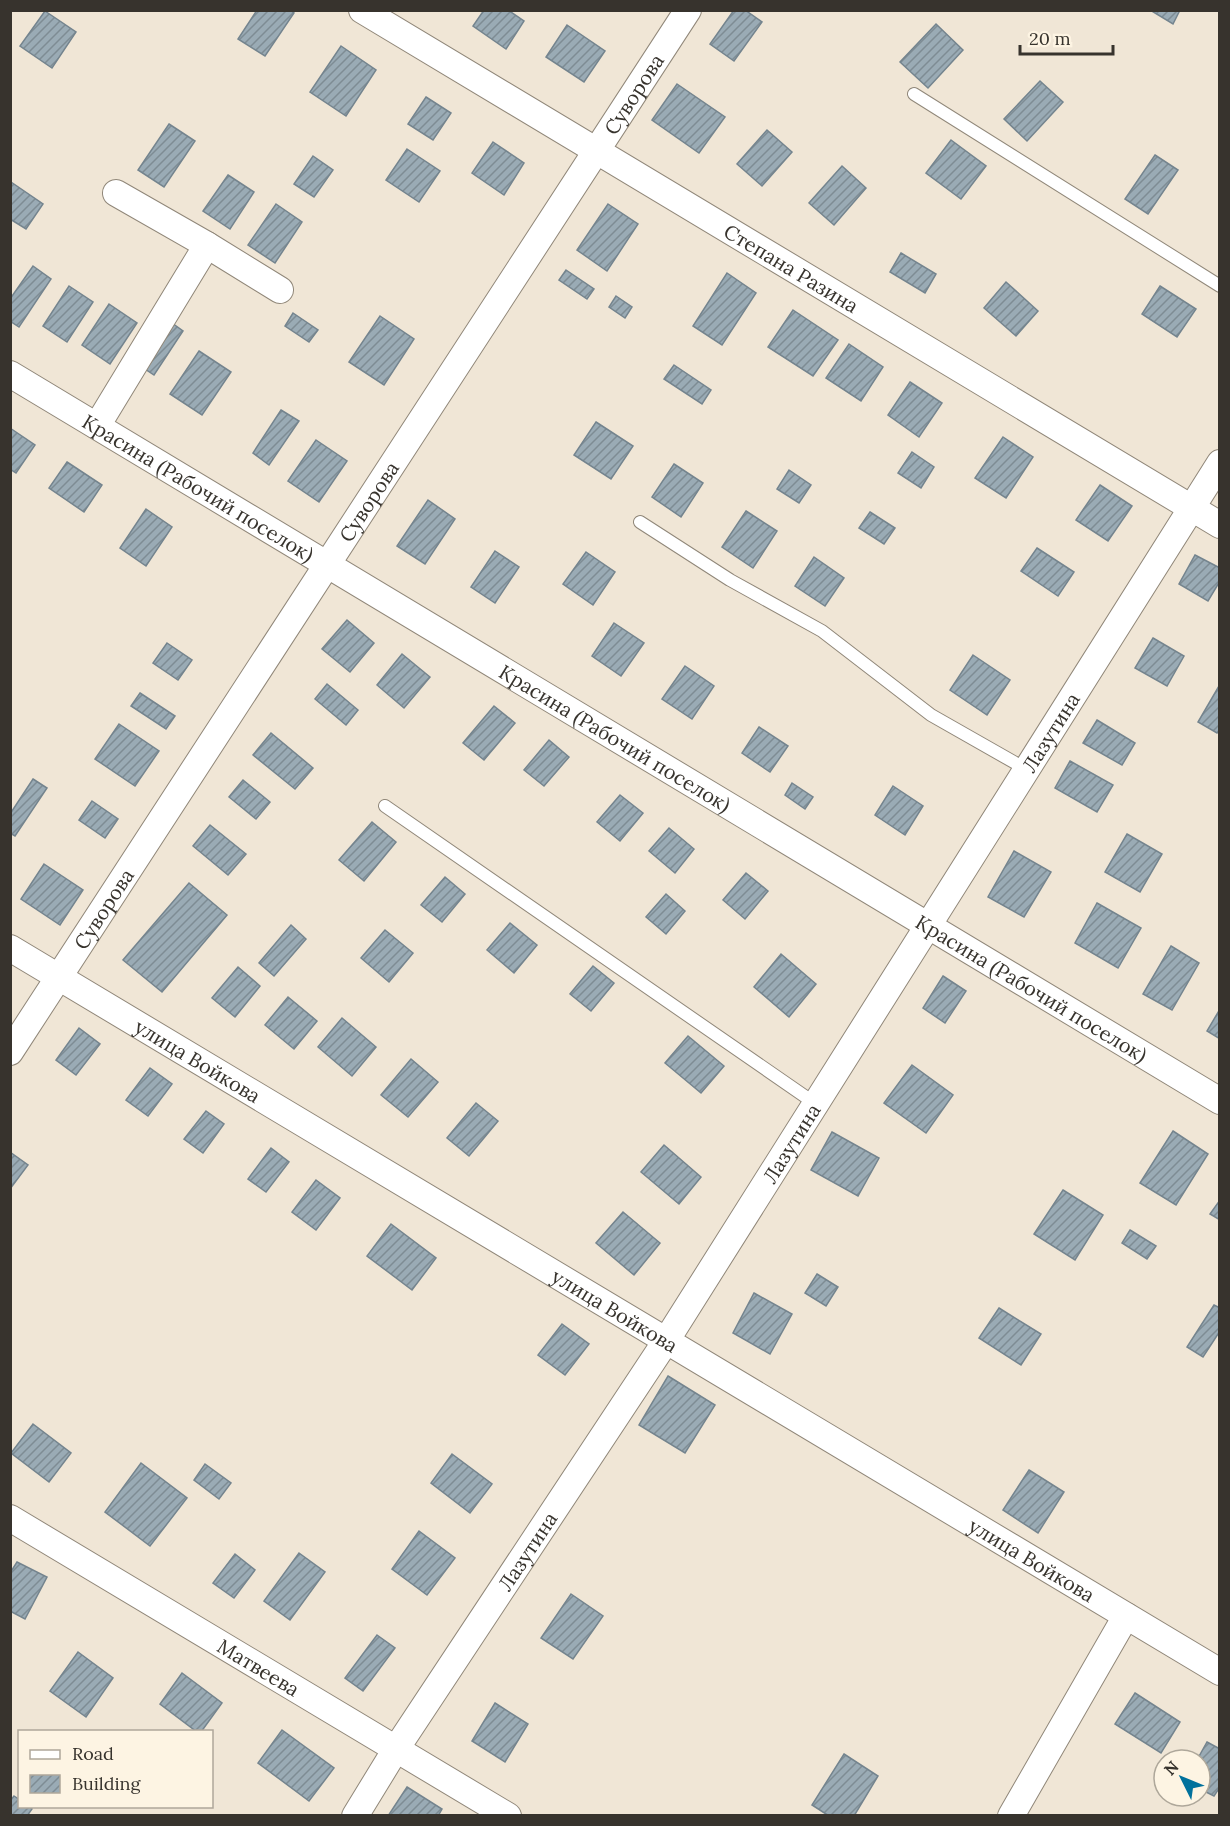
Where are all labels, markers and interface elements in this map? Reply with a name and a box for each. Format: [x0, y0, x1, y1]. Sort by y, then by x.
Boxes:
scale bar [1020, 18, 1113, 56]
text: 20 m [1029, 27, 1071, 50]
street label: Суворова [598, 49, 669, 139]
street label: Степана Разина [720, 218, 863, 318]
street label: Красина (Рабочий поселок) [78, 408, 319, 567]
street label: Суворова [333, 456, 404, 546]
street label: Красина (Рабочий поселок) [495, 658, 735, 818]
street label: Лазутина [1016, 688, 1085, 776]
street label: Суворова [68, 864, 139, 954]
street label: Красина (Рабочий поселок) [911, 909, 1152, 1068]
street label: улица Войкова [130, 1013, 266, 1108]
street label: Лазутина [757, 1099, 825, 1187]
street label: улица Войкова [547, 1263, 683, 1357]
street label: Лазутина [492, 1507, 562, 1595]
street label: улица Войкова [964, 1512, 1100, 1607]
street label: Матвеева [213, 1633, 304, 1701]
legend [18, 1730, 213, 1808]
text: Road [72, 1742, 114, 1765]
north arrow [1152, 1748, 1212, 1808]
text: N [1159, 1756, 1183, 1779]
text: Building [72, 1772, 142, 1795]

